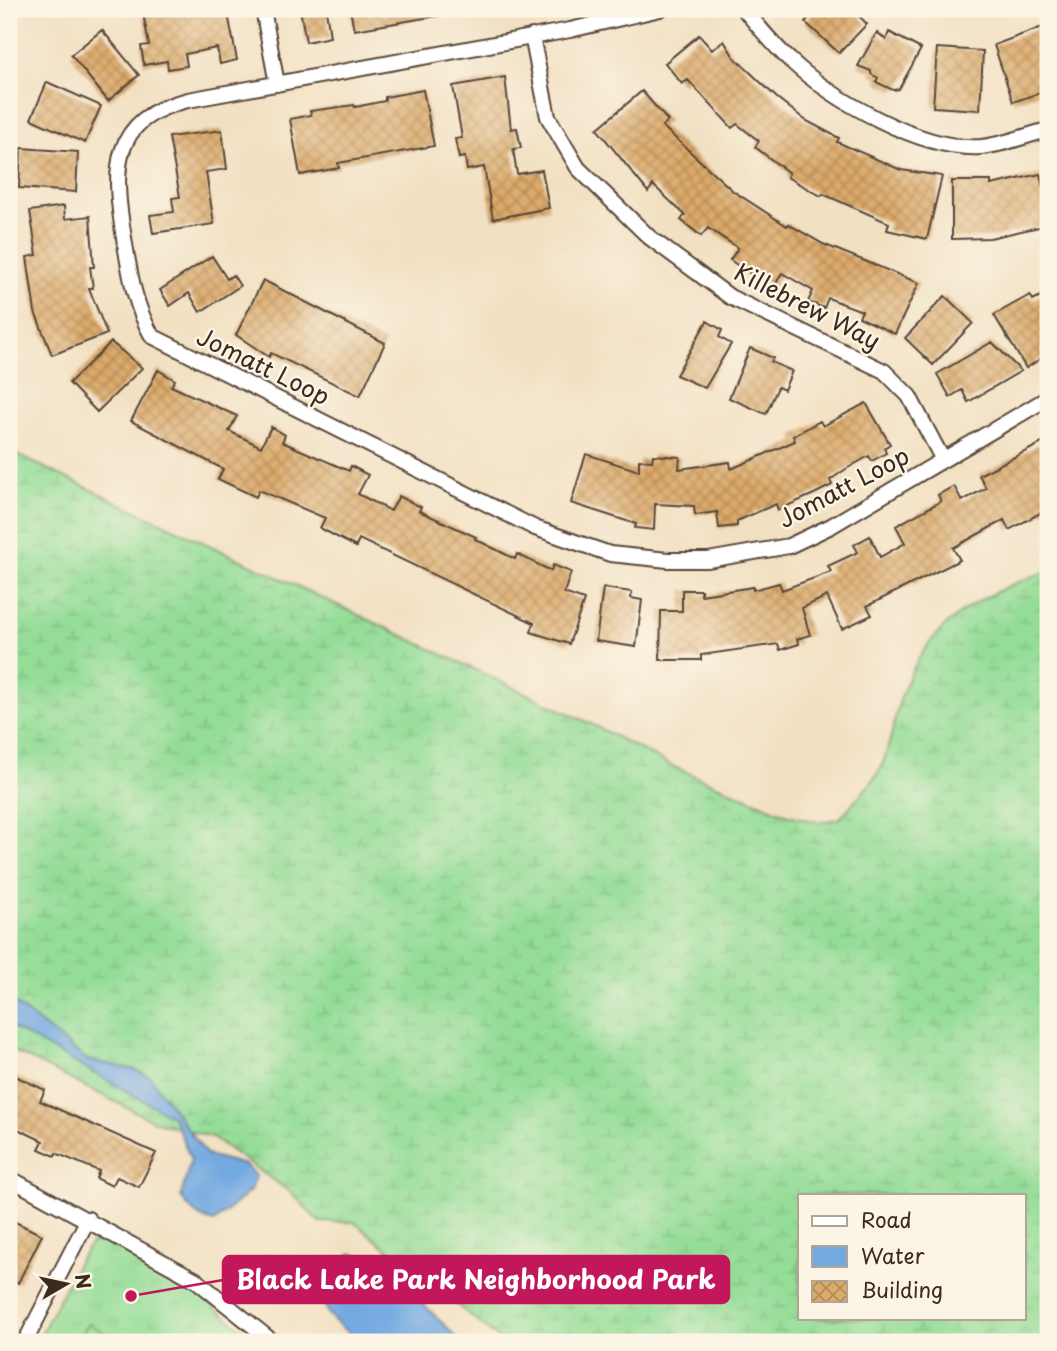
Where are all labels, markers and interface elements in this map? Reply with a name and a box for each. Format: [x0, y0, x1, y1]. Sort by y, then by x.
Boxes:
street label: Killebrew Way [728, 253, 887, 358]
street label: Jomatt Loop [191, 317, 336, 413]
street label: Jomatt Loop [771, 437, 915, 536]
legend [798, 1194, 1026, 1320]
text: Road [861, 1203, 912, 1235]
text: Water [861, 1239, 925, 1271]
north arrow [32, 1250, 102, 1320]
callout: Black Lake Park Neighborhood Park [223, 1256, 729, 1303]
text: Black Lake Park Neighborhood Park [236, 1259, 716, 1298]
text: N [69, 1272, 99, 1291]
text: Building [861, 1273, 943, 1305]

